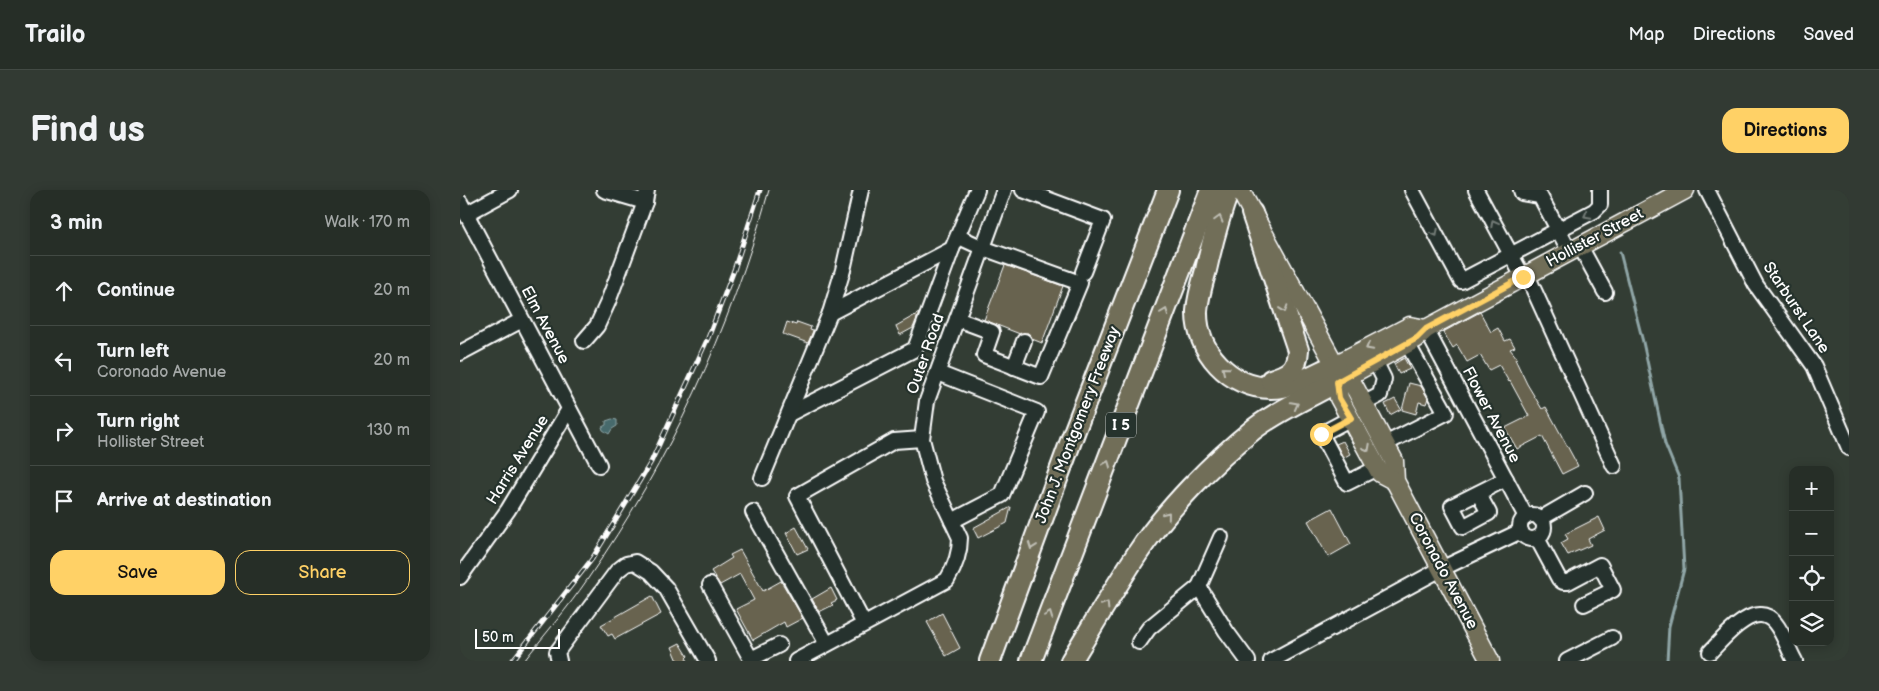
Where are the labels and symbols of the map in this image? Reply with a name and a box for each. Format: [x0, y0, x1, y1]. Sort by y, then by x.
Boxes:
street label: Hollister Street [1543, 204, 1647, 272]
one-way arrow [1583, 209, 1592, 219]
one-way arrow [1214, 215, 1224, 224]
one-way arrow [1490, 219, 1500, 228]
one-way arrow [1429, 228, 1439, 237]
street label: Starburst Lane [1759, 259, 1834, 358]
route end [1512, 266, 1535, 289]
street label: Elm Avenue [517, 283, 574, 368]
one-way arrow [1278, 304, 1288, 312]
one-way arrow [1159, 308, 1169, 317]
street label: Outer Road [903, 311, 949, 397]
street label: John J. Montgomery Freeway [1032, 323, 1125, 526]
one-way arrow [1365, 341, 1374, 351]
street label: Flower Avenue [1458, 364, 1524, 467]
one-way arrow [1222, 367, 1231, 375]
one-way arrow [1290, 401, 1299, 411]
street label: Harris Avenue [483, 411, 553, 508]
road number: I 5 [1106, 412, 1136, 438]
route start [1310, 423, 1333, 446]
one-way arrow [1360, 443, 1370, 452]
one-way arrow [1101, 460, 1111, 469]
street label: Coronado Avenue [1404, 509, 1482, 633]
one-way arrow [1161, 512, 1169, 521]
one-way arrow [1028, 541, 1038, 550]
one-way arrow [1099, 601, 1109, 610]
one-way arrow [1043, 612, 1053, 620]
scale bar [475, 626, 560, 649]

